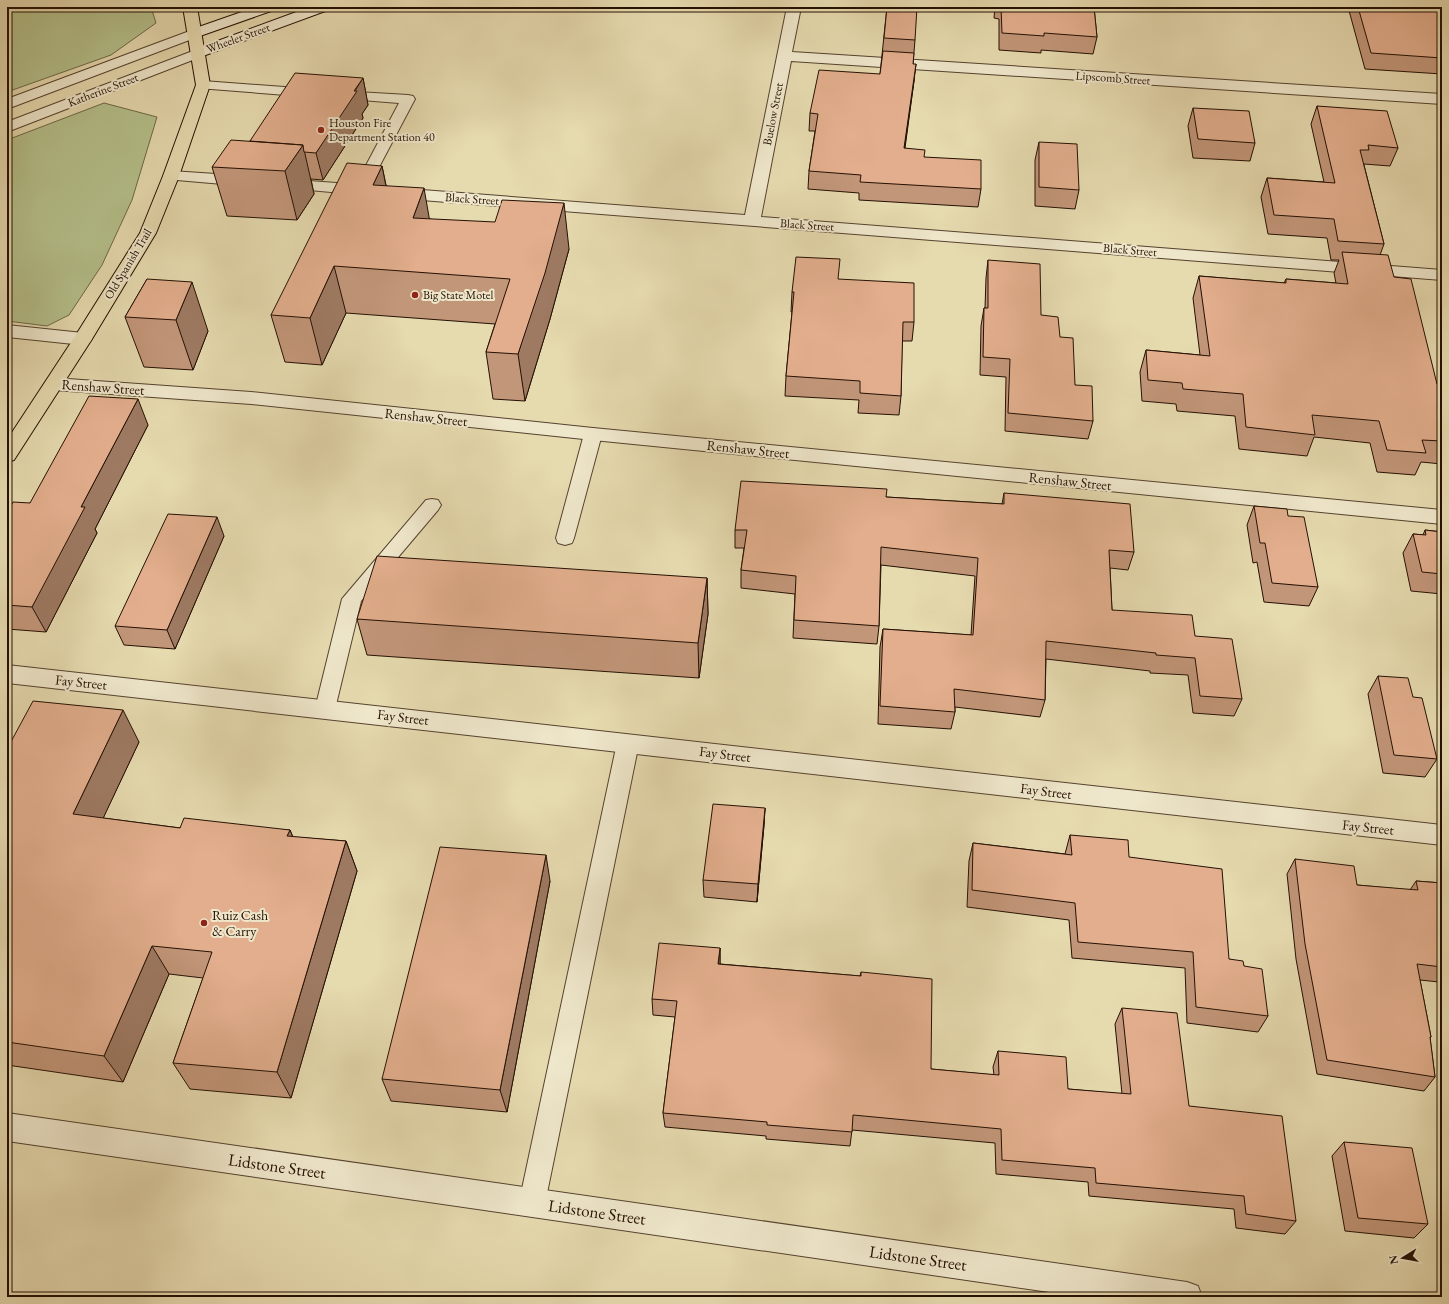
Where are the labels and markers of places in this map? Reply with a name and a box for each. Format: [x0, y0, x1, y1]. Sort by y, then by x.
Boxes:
place label: Houston Fire Department Station 40 [329, 115, 435, 145]
marker: Houston Fire Department Station 40 [316, 125, 326, 135]
place label: Big State Motel [423, 287, 494, 303]
marker: Big State Motel [410, 290, 420, 300]
place label: Ruiz Cash & Carry [212, 906, 268, 940]
marker: Ruiz Cash & Carry [199, 918, 209, 928]

